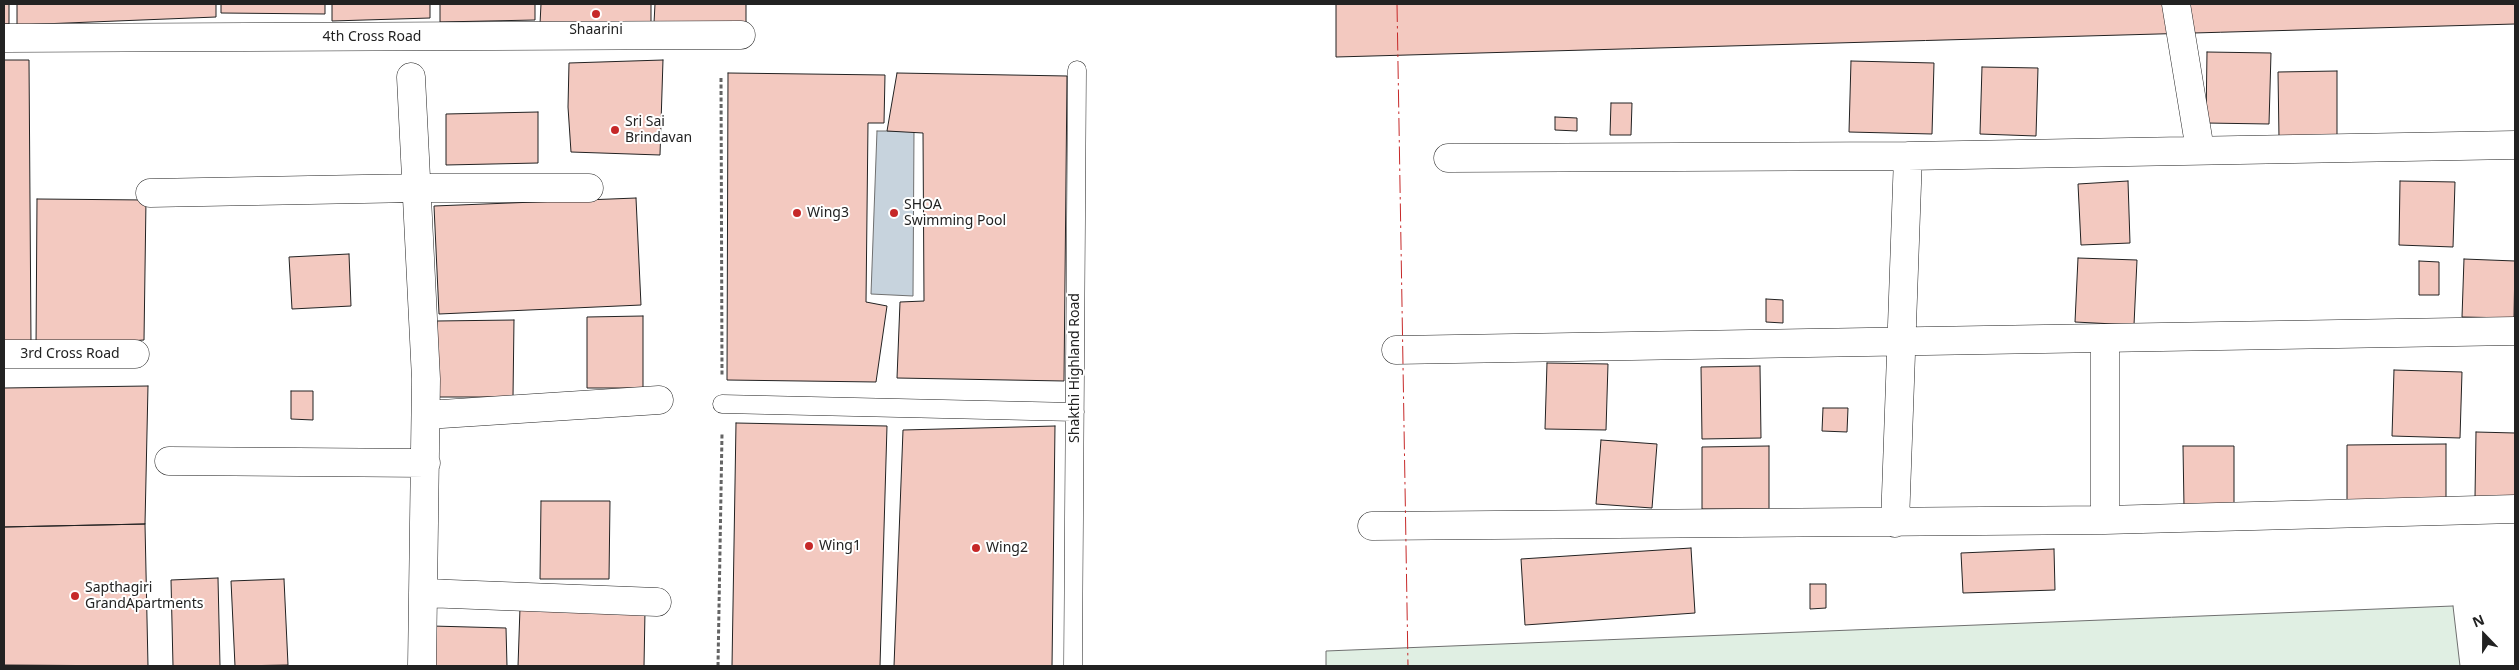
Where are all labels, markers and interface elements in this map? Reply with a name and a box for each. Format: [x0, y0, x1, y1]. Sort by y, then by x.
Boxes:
marker: Shaarini [590, 8, 602, 20]
place label: Shaarini [569, 22, 623, 38]
street label: 4th Cross Road [323, 29, 421, 45]
place label: Sri Sai Brindavan [625, 114, 692, 146]
marker: Sri Sai Brindavan [609, 124, 621, 136]
place label: SHOA Swimming Pool [904, 197, 1006, 230]
place label: Wing3 [807, 205, 849, 221]
marker: Wing3 [791, 207, 803, 219]
marker: SHOA Swimming Pool [888, 207, 900, 219]
street label: Shakthi Highland Road [1067, 293, 1083, 443]
street label: 3rd Cross Road [20, 346, 120, 362]
place label: Wing1 [819, 538, 861, 554]
marker: Wing1 [803, 540, 815, 552]
place label: Wing2 [986, 540, 1028, 556]
marker: Wing2 [970, 542, 982, 554]
place label: Sapthagiri GrandApartments [85, 580, 203, 612]
marker: Sapthagiri GrandApartments [69, 590, 81, 602]
north arrow [2459, 610, 2509, 660]
text: N [2469, 610, 2487, 632]

